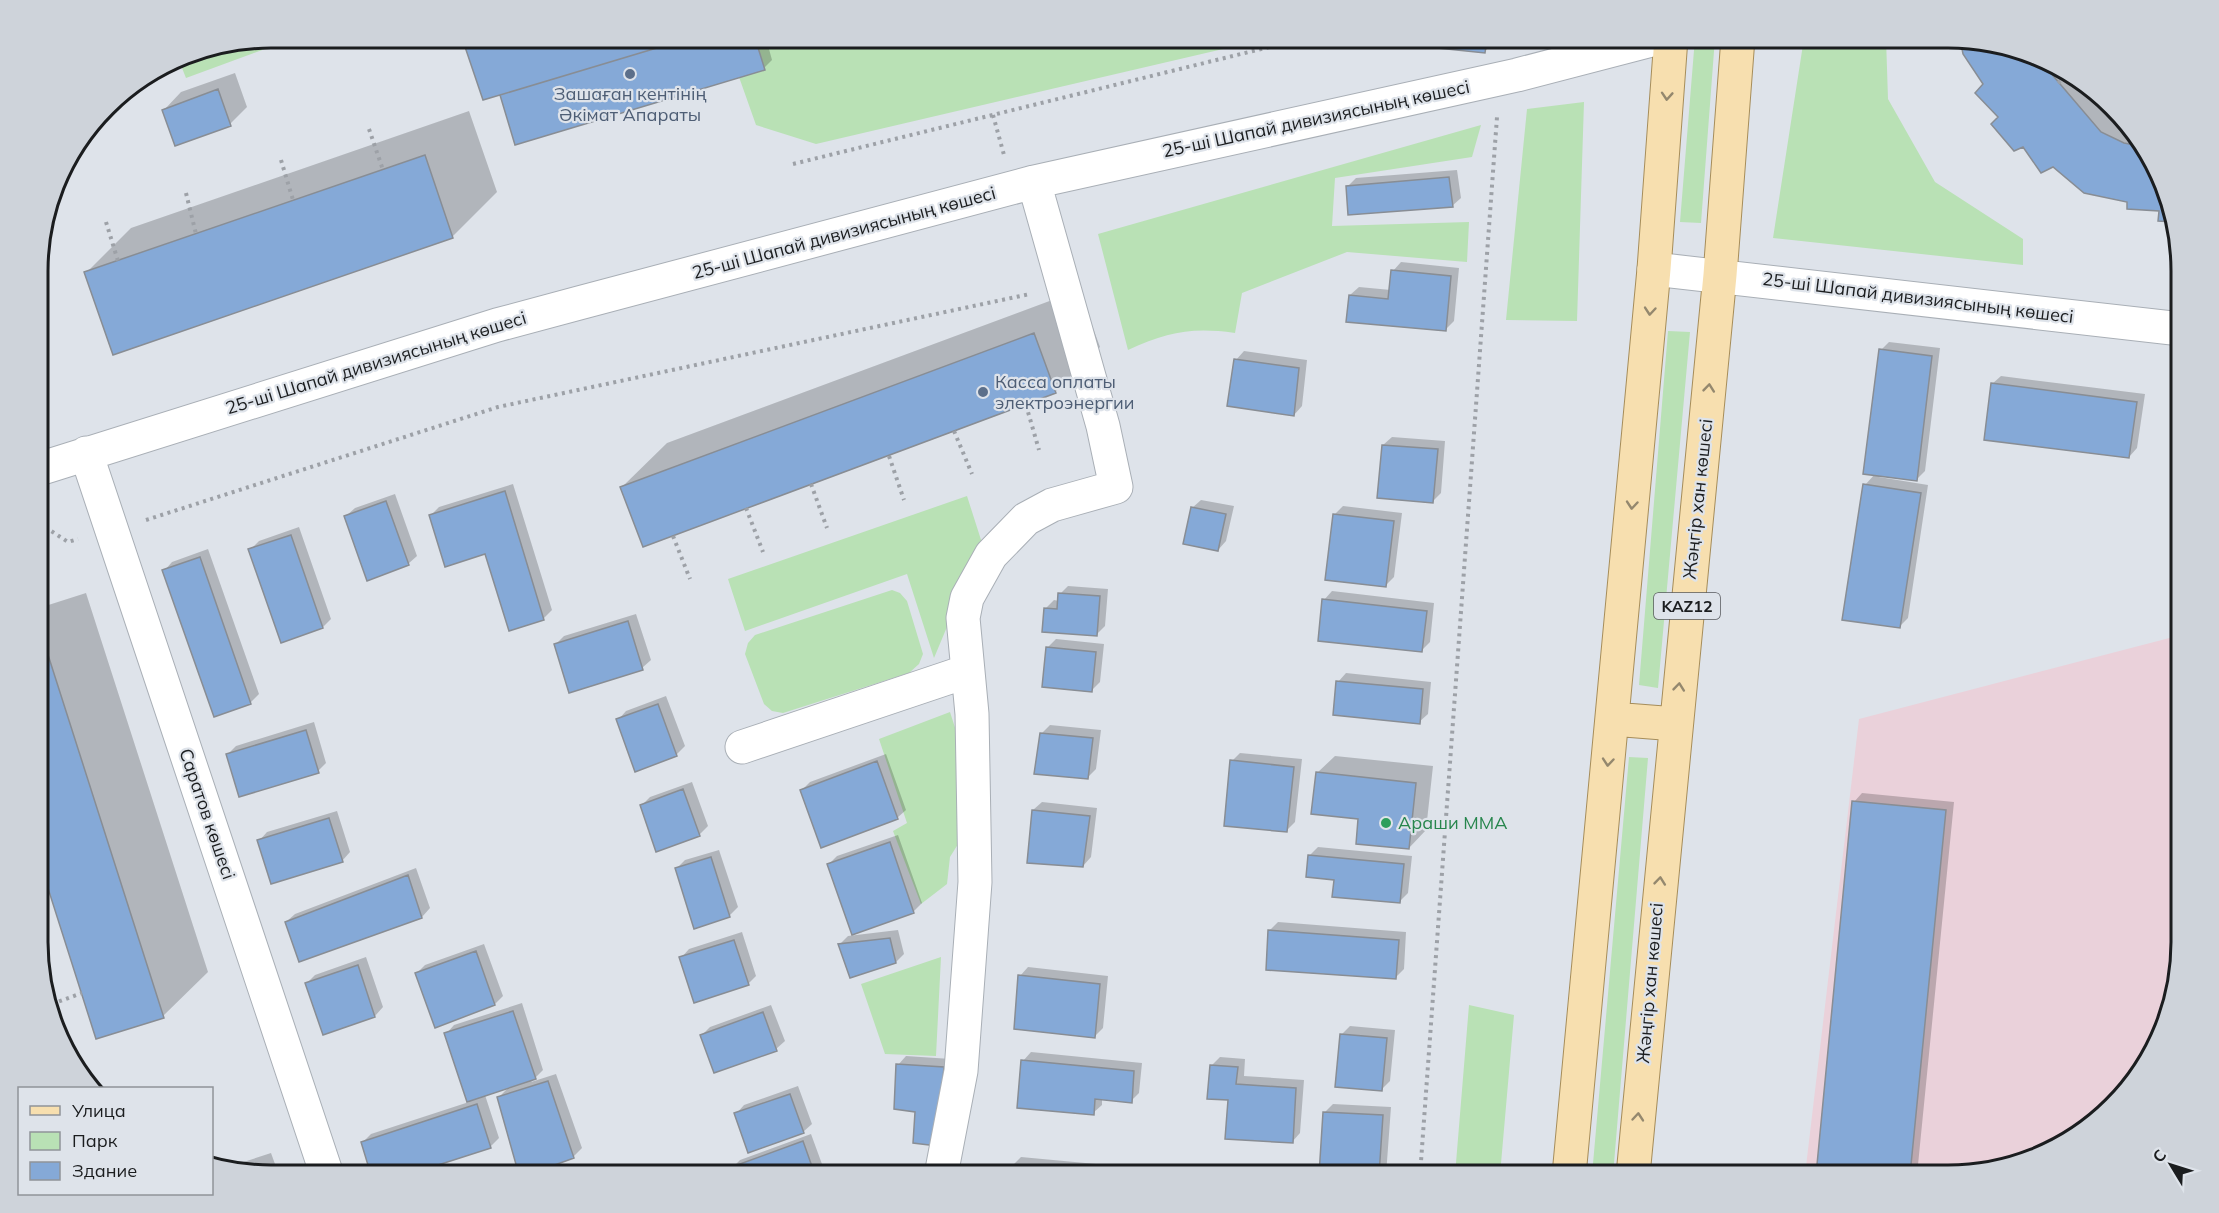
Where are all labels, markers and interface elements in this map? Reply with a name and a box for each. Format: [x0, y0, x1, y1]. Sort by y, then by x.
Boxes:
marker: Зашаған кентінің Әкімат Апараты [623, 67, 637, 81]
street label: 25-ші Шапай дивизиясының көшесі [1160, 75, 1472, 162]
place label: Зашаған кентінің Әкімат Апараты [554, 82, 706, 126]
one-way arrow [1661, 91, 1674, 100]
street label: 25-ші Шапай дивизиясының көшесі [690, 181, 998, 284]
street label: 25-ші Шапай дивизиясының көшесі [1761, 267, 2075, 328]
street label: 25-ші Шапай дивизиясының көшесі [223, 306, 529, 419]
one-way arrow [1644, 307, 1657, 316]
place label: Касса оплаты электроэнергии [995, 370, 1135, 414]
one-way arrow [1702, 384, 1715, 393]
marker: Касса оплаты электроэнергии [976, 385, 990, 399]
street label: Жәңгір хан көшесі [1678, 418, 1717, 580]
one-way arrow [1626, 501, 1639, 510]
road number: KAZ12 [1654, 593, 1720, 619]
one-way arrow [1672, 682, 1685, 691]
street label: Саратов көшесі [174, 745, 241, 882]
one-way arrow [1602, 758, 1615, 767]
place label: Араши ММА [1398, 811, 1507, 834]
marker: Араши ММА [1379, 816, 1393, 830]
one-way arrow [1653, 876, 1666, 885]
street label: Жәңгір хан көшесі [1631, 902, 1668, 1064]
legend [18, 1087, 213, 1195]
text: Улица [71, 1099, 126, 1122]
one-way arrow [1631, 1112, 1644, 1121]
text: Парк [72, 1129, 118, 1152]
north arrow [2141, 1135, 2201, 1195]
text: С [2148, 1145, 2170, 1166]
text: Здание [72, 1159, 137, 1182]

